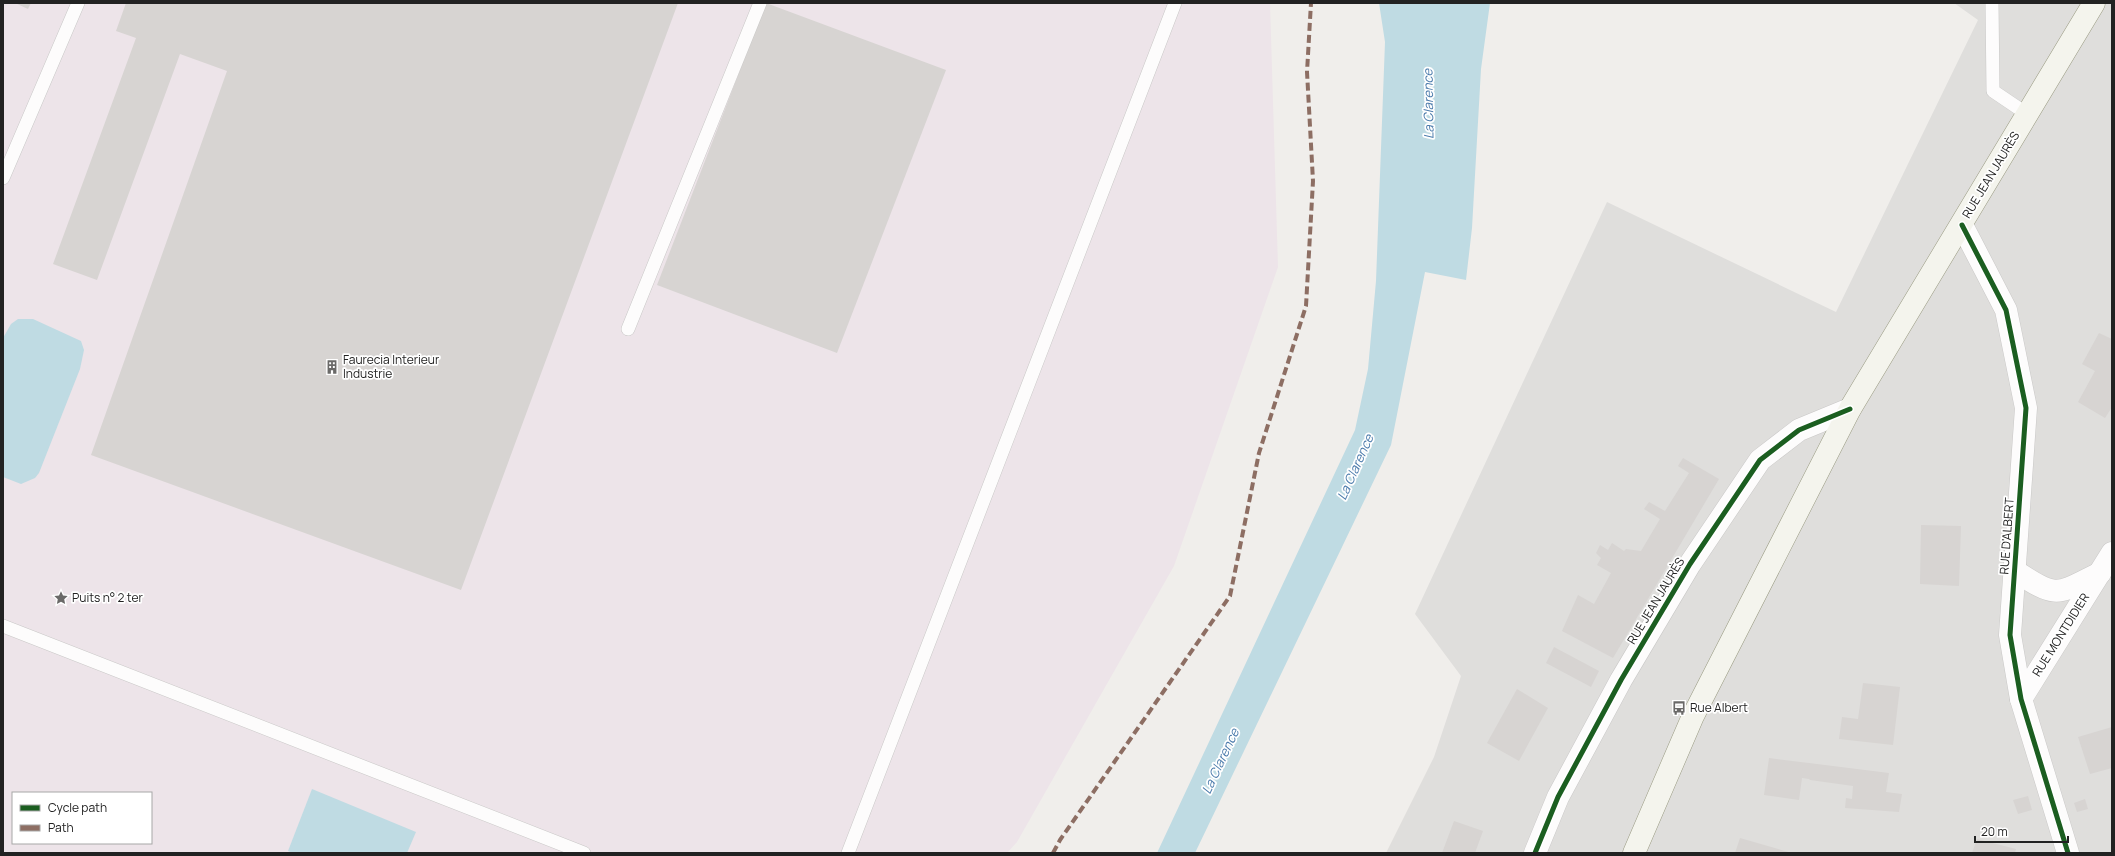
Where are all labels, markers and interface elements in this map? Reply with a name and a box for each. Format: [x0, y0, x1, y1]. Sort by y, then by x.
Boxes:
water label: La Clarence [1418, 67, 1438, 139]
street label: RUE JEAN JAURÈS [1958, 128, 2023, 221]
place label: Faurecia Interieur Industrie [343, 351, 440, 382]
building icon: Faurecia Interieur Industrie [324, 359, 340, 375]
water label: La Clarence [1332, 430, 1378, 503]
street label: RUE D'ALBERT [1995, 496, 2018, 575]
street label: RUE JEAN JAURÈS [1623, 554, 1688, 647]
place label: Puits n° 2 ter [72, 589, 143, 606]
street label: RUE MONTDIDIER [2028, 589, 2093, 680]
place icon: Puits n° 2 ter [53, 590, 69, 606]
place label: Rue Albert [1690, 699, 1748, 716]
bus stop icon: Rue Albert [1671, 700, 1687, 716]
water label: La Clarence [1197, 724, 1244, 797]
legend [12, 792, 152, 844]
text: Cycle path [48, 799, 107, 816]
scale bar [1975, 818, 2068, 844]
text: Path [48, 819, 74, 836]
text: 20 m [1981, 823, 2008, 840]

